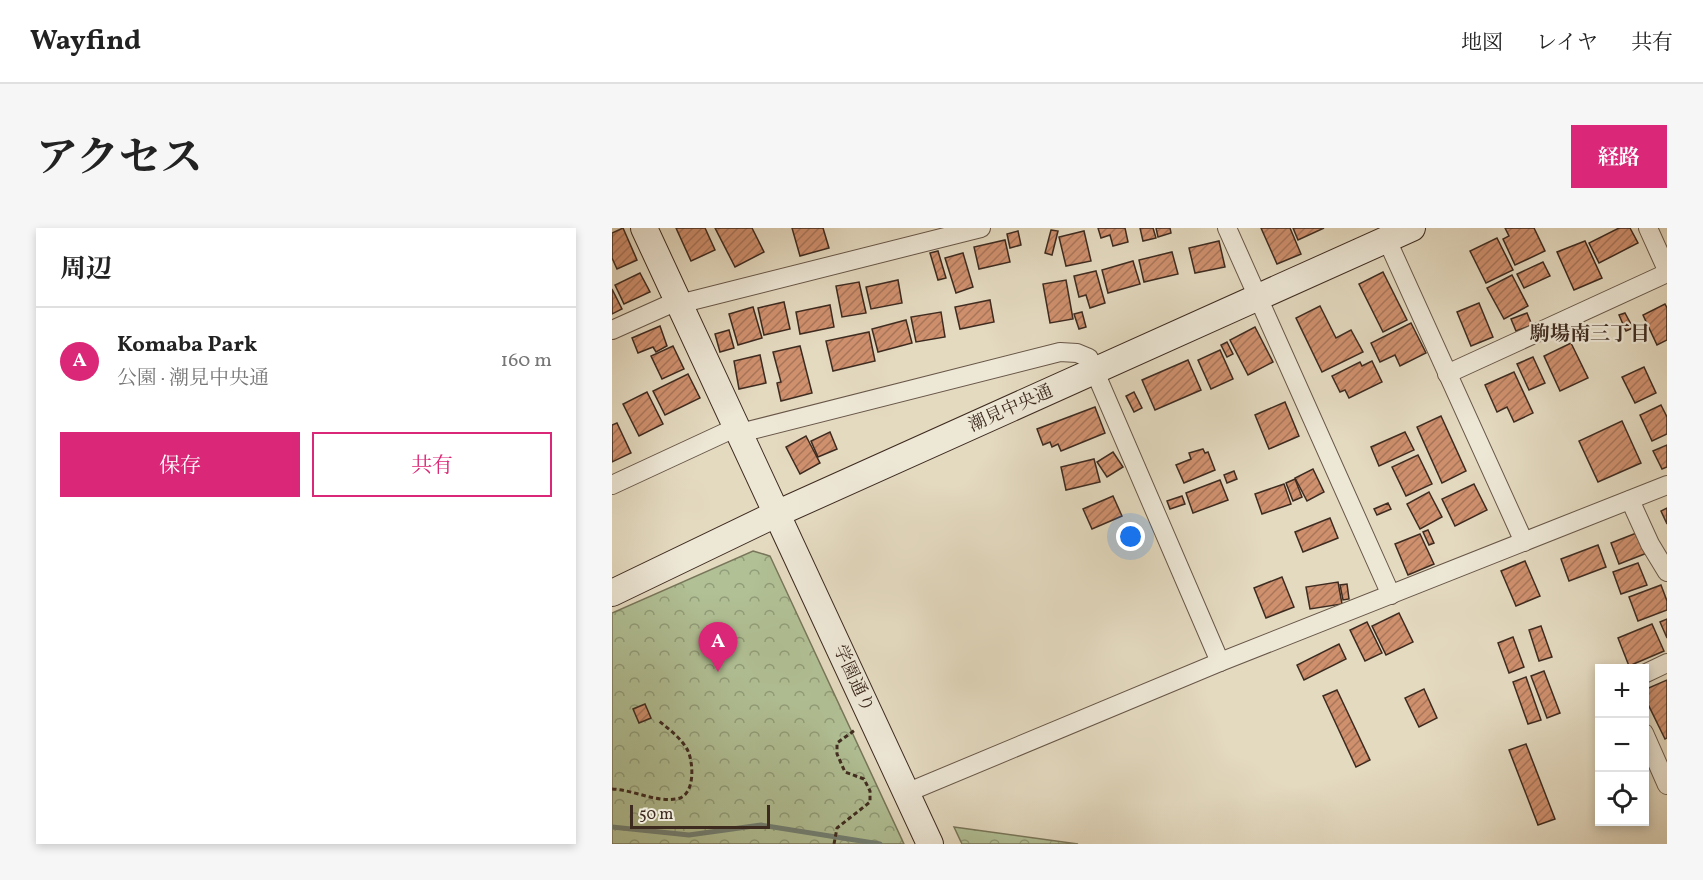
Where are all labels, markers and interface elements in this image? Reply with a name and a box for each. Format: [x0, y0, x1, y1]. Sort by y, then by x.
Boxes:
text: Wayfind [30, 22, 141, 61]
text: 地図 [1461, 29, 1503, 58]
text: レイヤ [1536, 29, 1598, 58]
text: 共有 [1631, 29, 1673, 58]
button: 経路 [1571, 125, 1667, 188]
text: アクセス [36, 131, 203, 190]
text: 周辺 [60, 252, 112, 288]
district label: 駒場南三丁目 [1530, 321, 1650, 349]
text: Komaba Park [117, 330, 257, 361]
text: A [72, 347, 87, 375]
text: 160 m [500, 347, 552, 375]
text: 公園 · 潮見中央通 [117, 365, 269, 393]
street label: 潮見中央通 [965, 379, 1057, 439]
button: 保存 [60, 432, 300, 497]
button: 共有 [312, 432, 552, 497]
your location [1116, 522, 1145, 551]
pin: A [698, 622, 738, 672]
street label: 学園通り [826, 641, 880, 717]
map controls [1595, 664, 1649, 826]
button: + [1595, 664, 1649, 718]
button: − [1595, 718, 1649, 772]
button: locate [1595, 772, 1649, 826]
scale bar [630, 802, 770, 830]
text: 50 m [639, 804, 673, 826]

